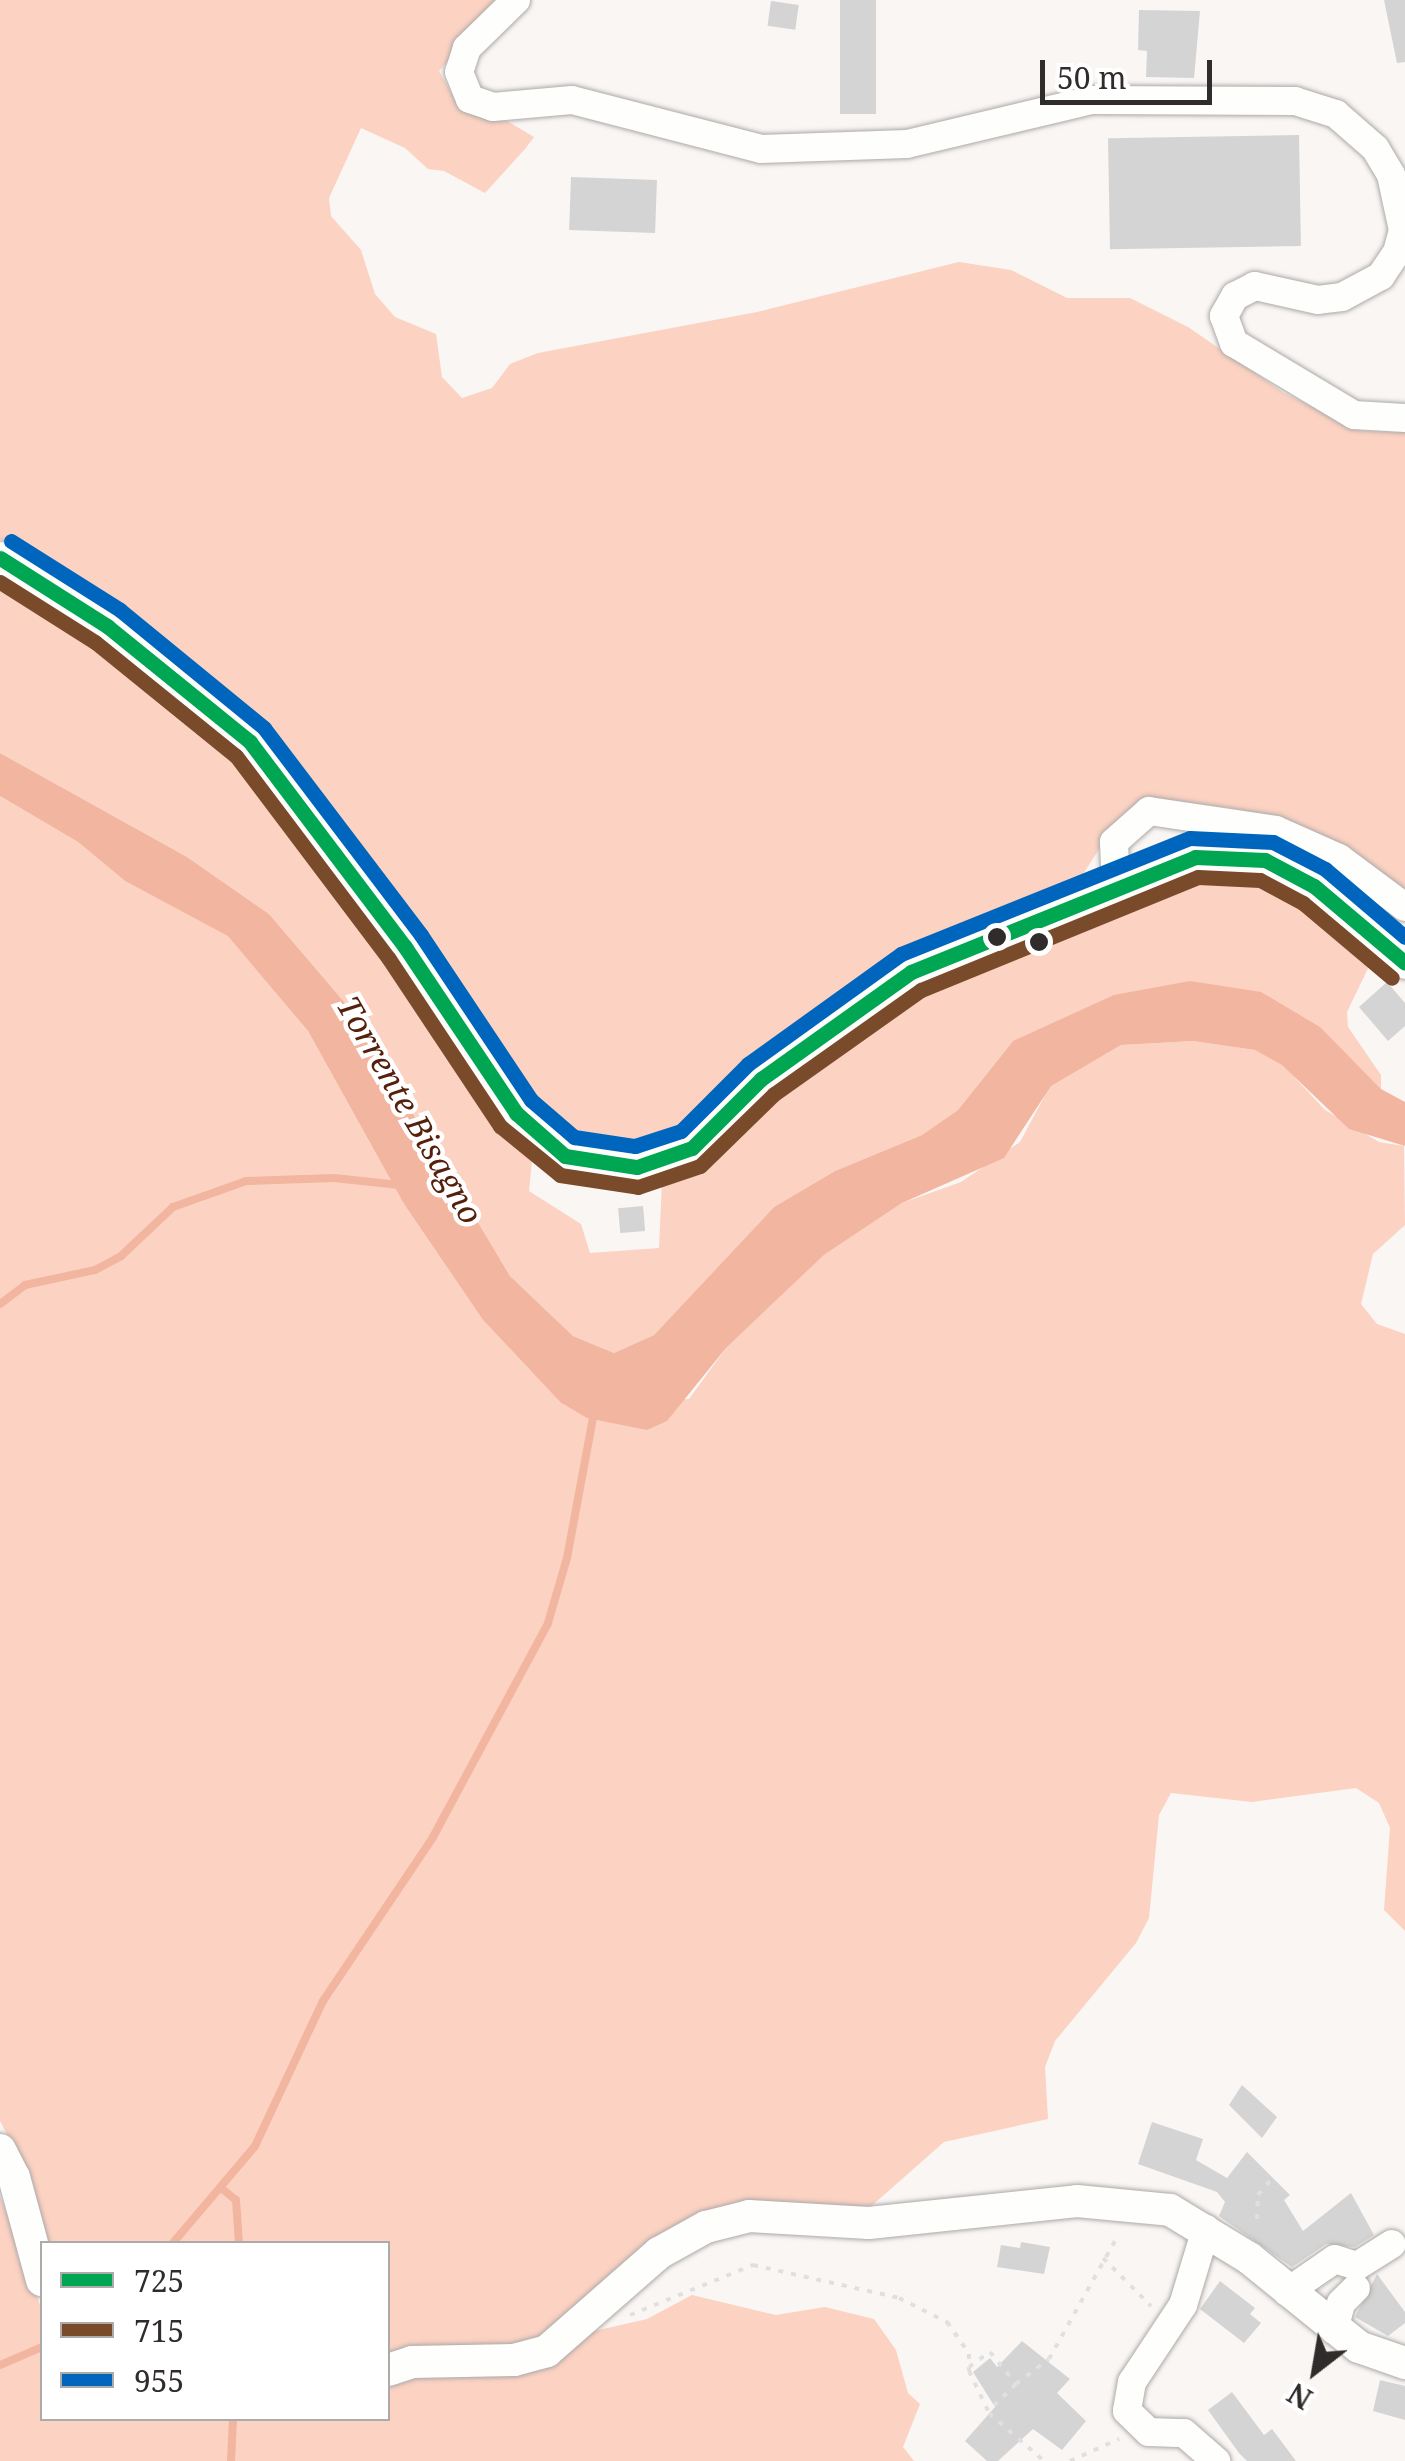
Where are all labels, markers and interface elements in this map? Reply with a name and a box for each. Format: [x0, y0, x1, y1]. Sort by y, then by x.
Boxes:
scale bar [1045, 40, 1218, 102]
text: 50 m [1057, 57, 1127, 98]
unlabelled marker [987, 927, 1007, 947]
unlabelled marker [1029, 932, 1049, 952]
water label: Torrente Bisagno [329, 989, 491, 1231]
legend [40, 2241, 390, 2421]
text: 725 [134, 2260, 184, 2301]
text: 715 [134, 2310, 184, 2351]
north arrow [1265, 2321, 1365, 2421]
text: 955 [134, 2360, 184, 2401]
text: N [1280, 2375, 1319, 2419]

